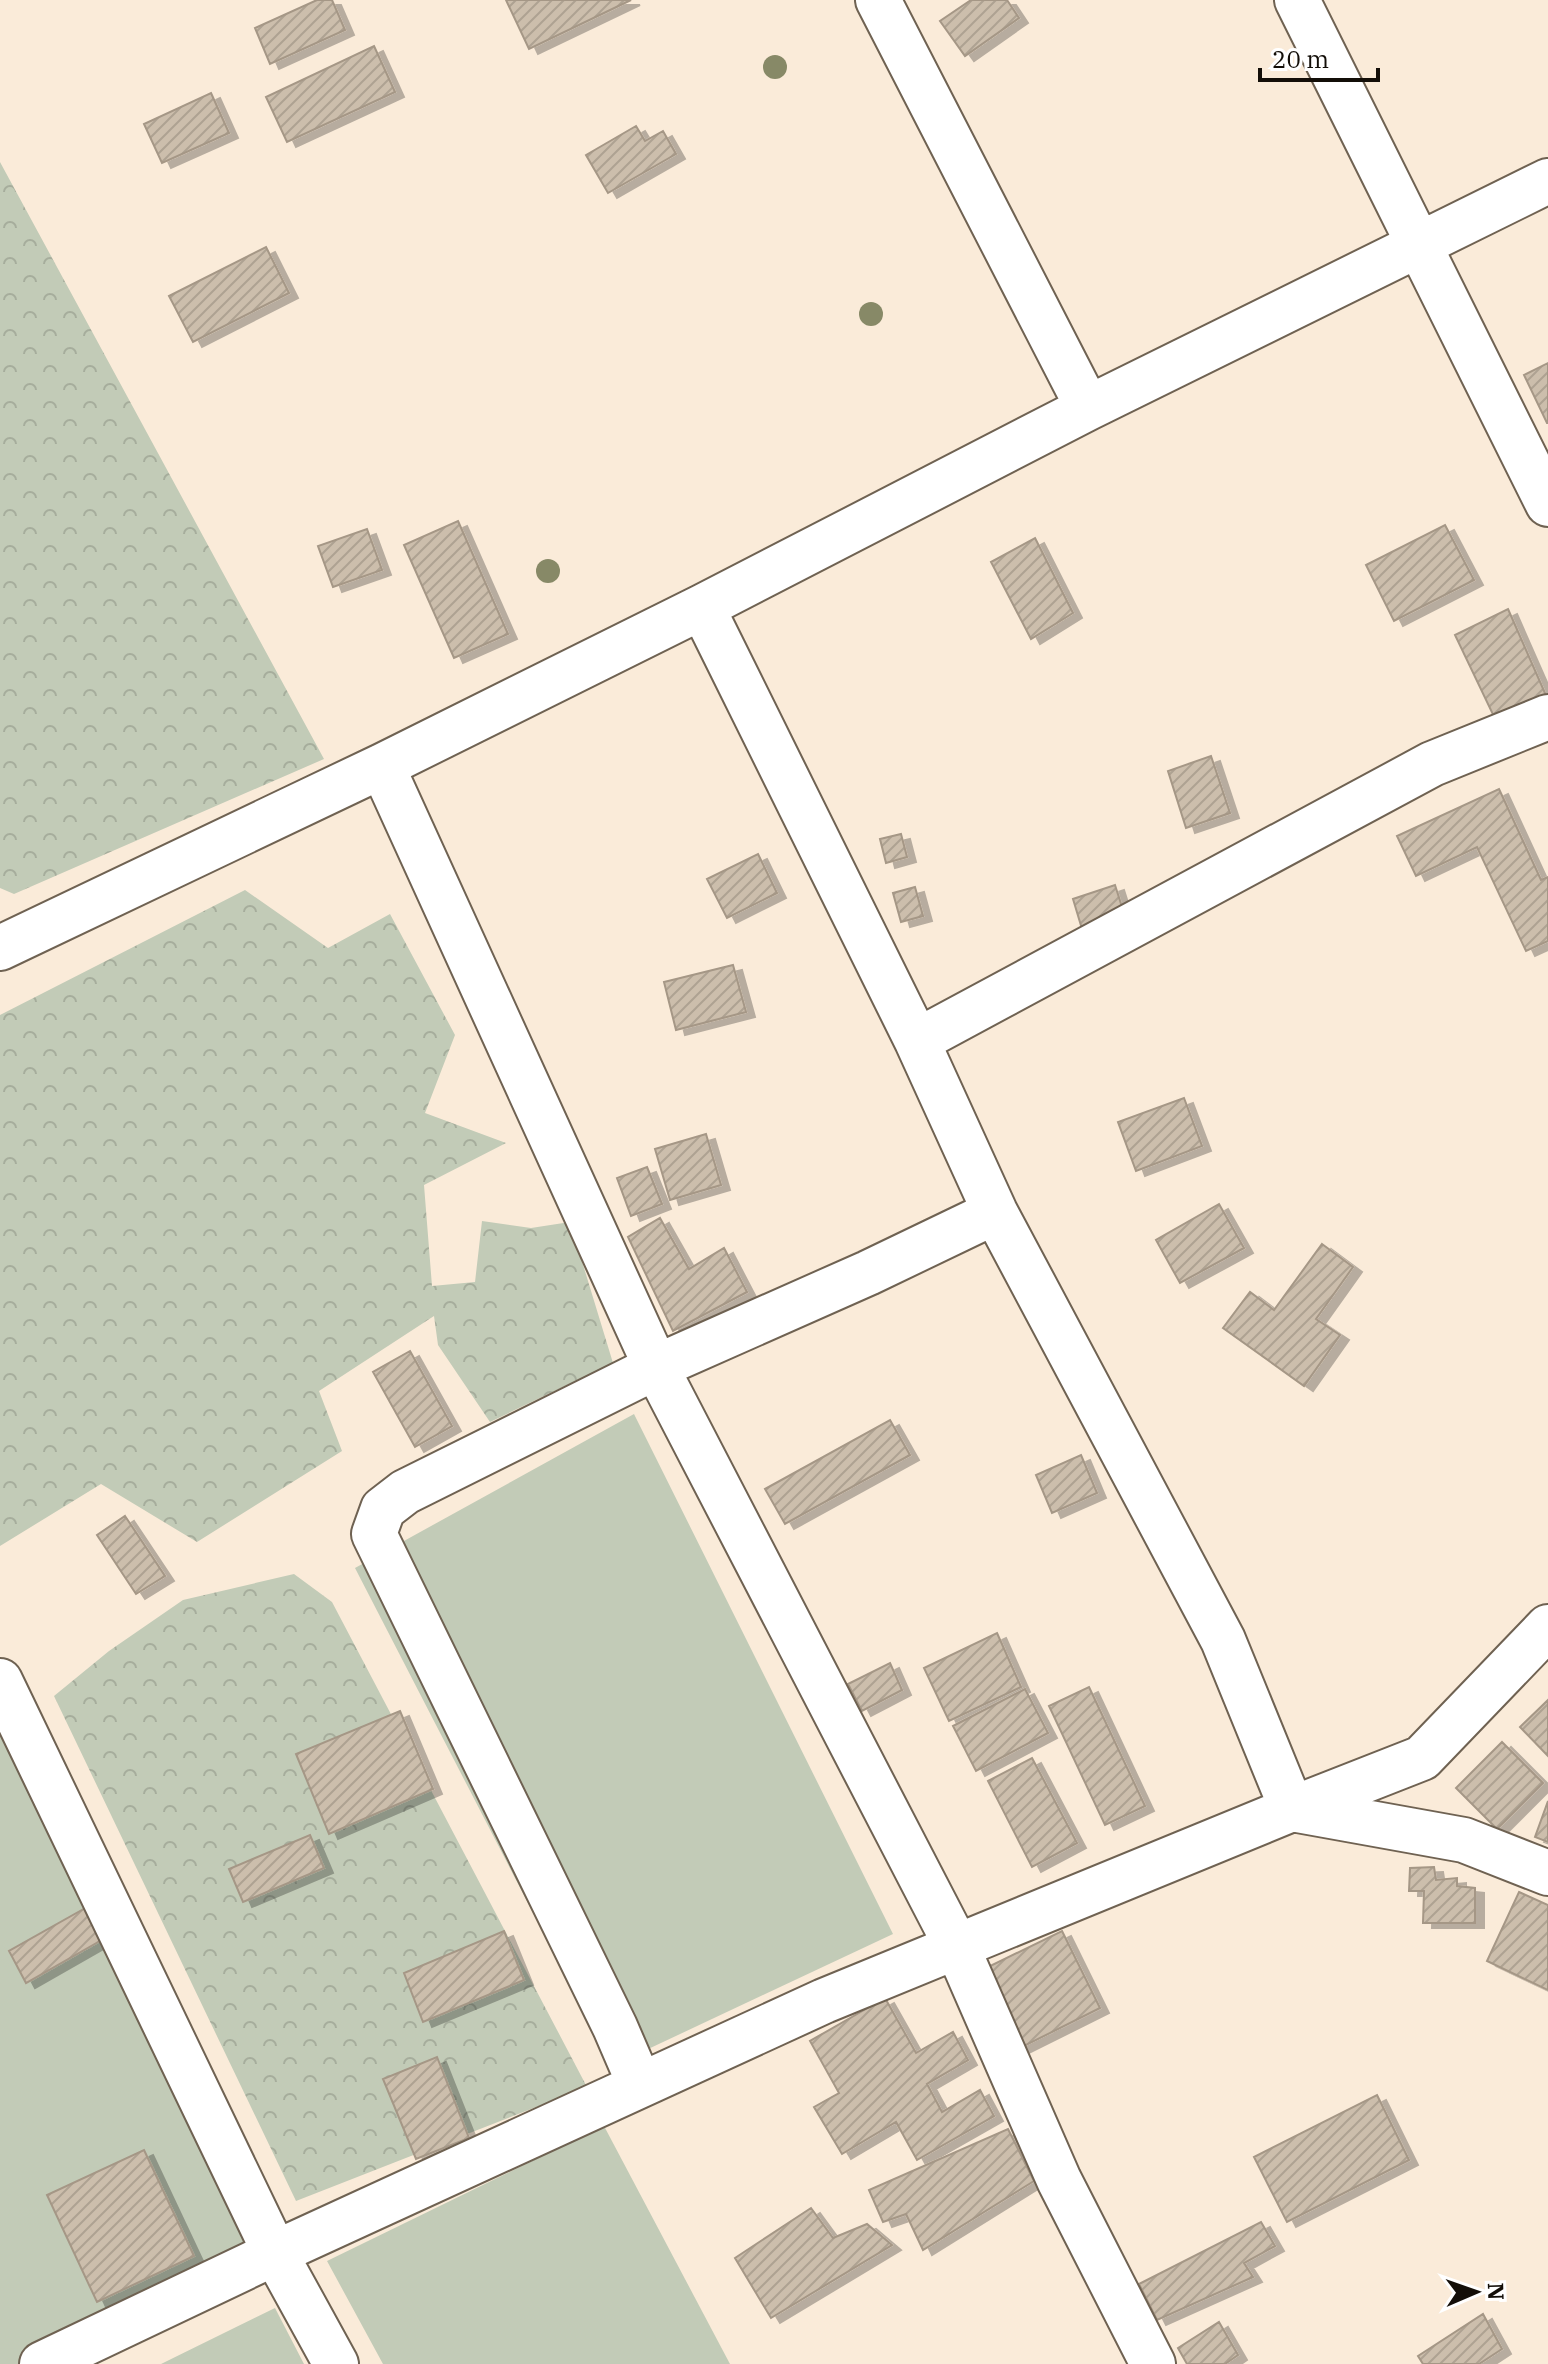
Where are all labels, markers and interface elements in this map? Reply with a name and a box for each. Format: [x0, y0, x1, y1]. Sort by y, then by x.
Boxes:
scale bar [1260, 32, 1378, 82]
text: 20 m [1272, 43, 1329, 75]
north arrow [1436, 2252, 1516, 2332]
text: N [1482, 2282, 1511, 2300]

